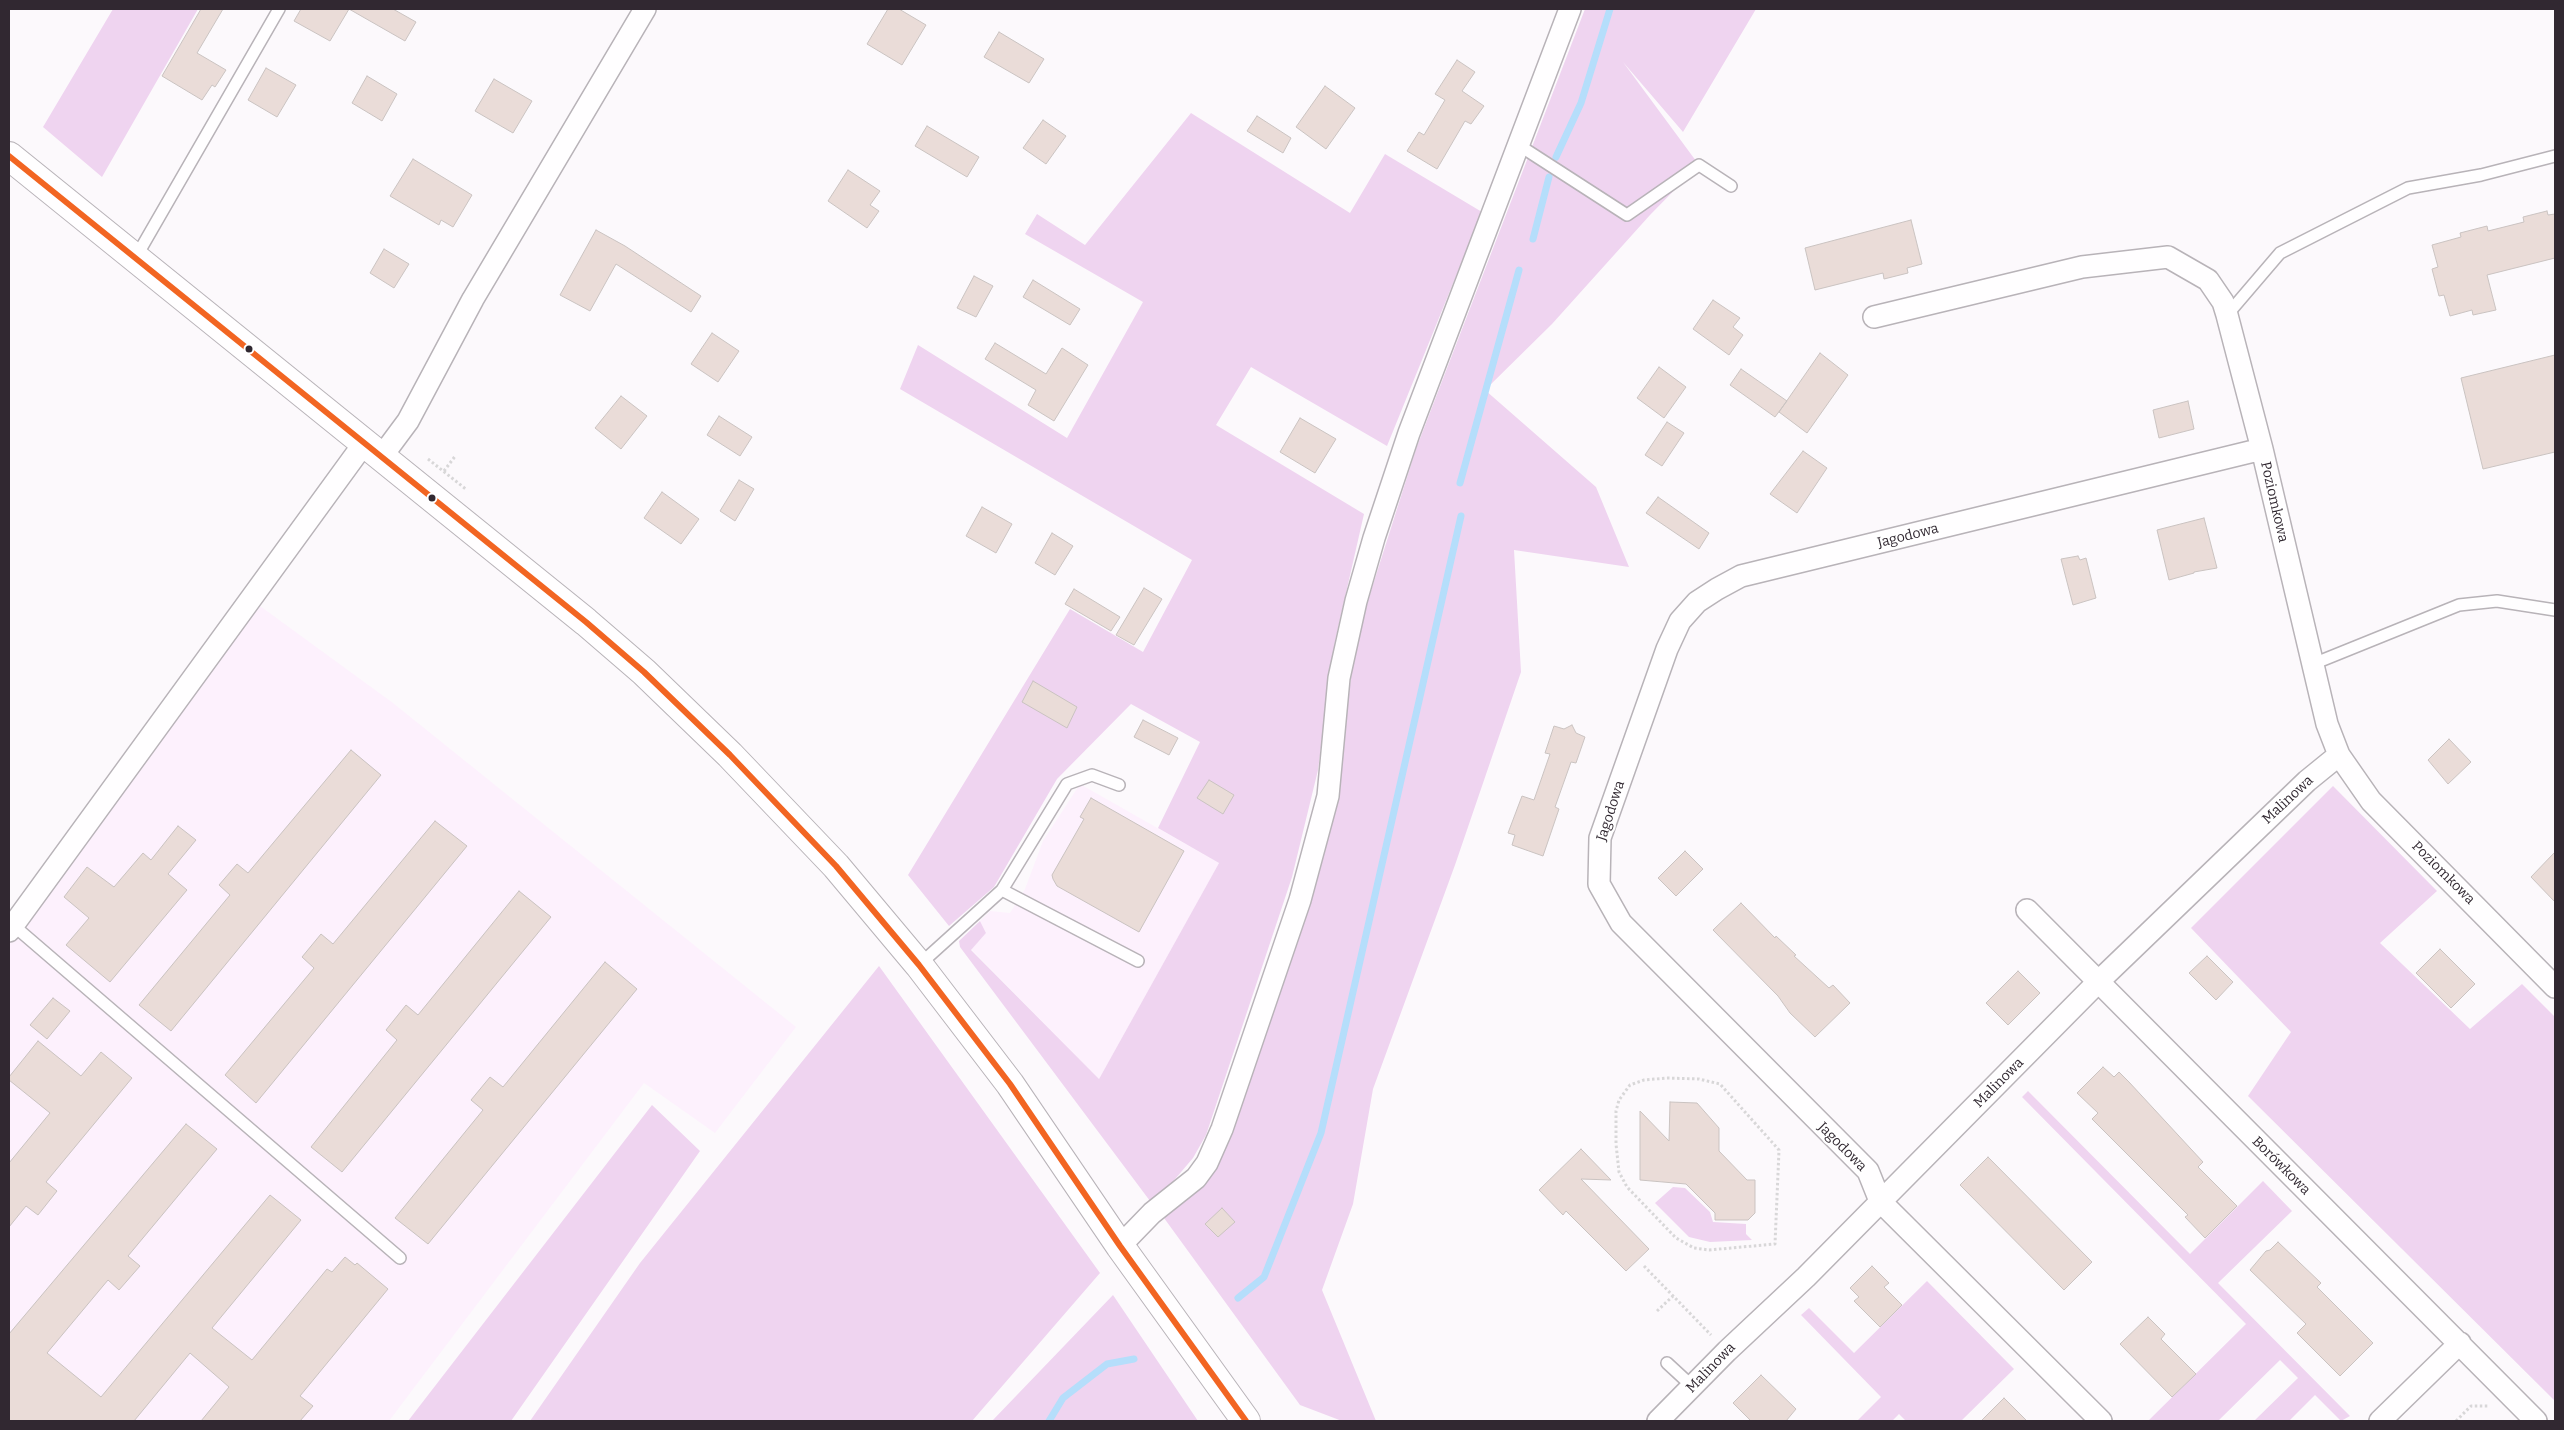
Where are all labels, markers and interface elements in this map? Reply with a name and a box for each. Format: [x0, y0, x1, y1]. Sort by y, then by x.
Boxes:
unlabelled marker [244, 344, 254, 354]
street label: Poziomkowa [2257, 460, 2291, 544]
unlabelled marker [427, 493, 437, 503]
street label: Jagodowa [1876, 520, 1940, 552]
street label: Malinowa [2259, 772, 2317, 828]
street label: Jagodowa [1593, 779, 1629, 843]
street label: Poziomkowa [2408, 838, 2478, 908]
street label: Malinowa [1971, 1055, 2027, 1111]
street label: Jagodowa [1814, 1119, 1870, 1175]
street label: Borówkowa [2248, 1133, 2314, 1199]
street label: Malinowa [1683, 1339, 1739, 1397]

